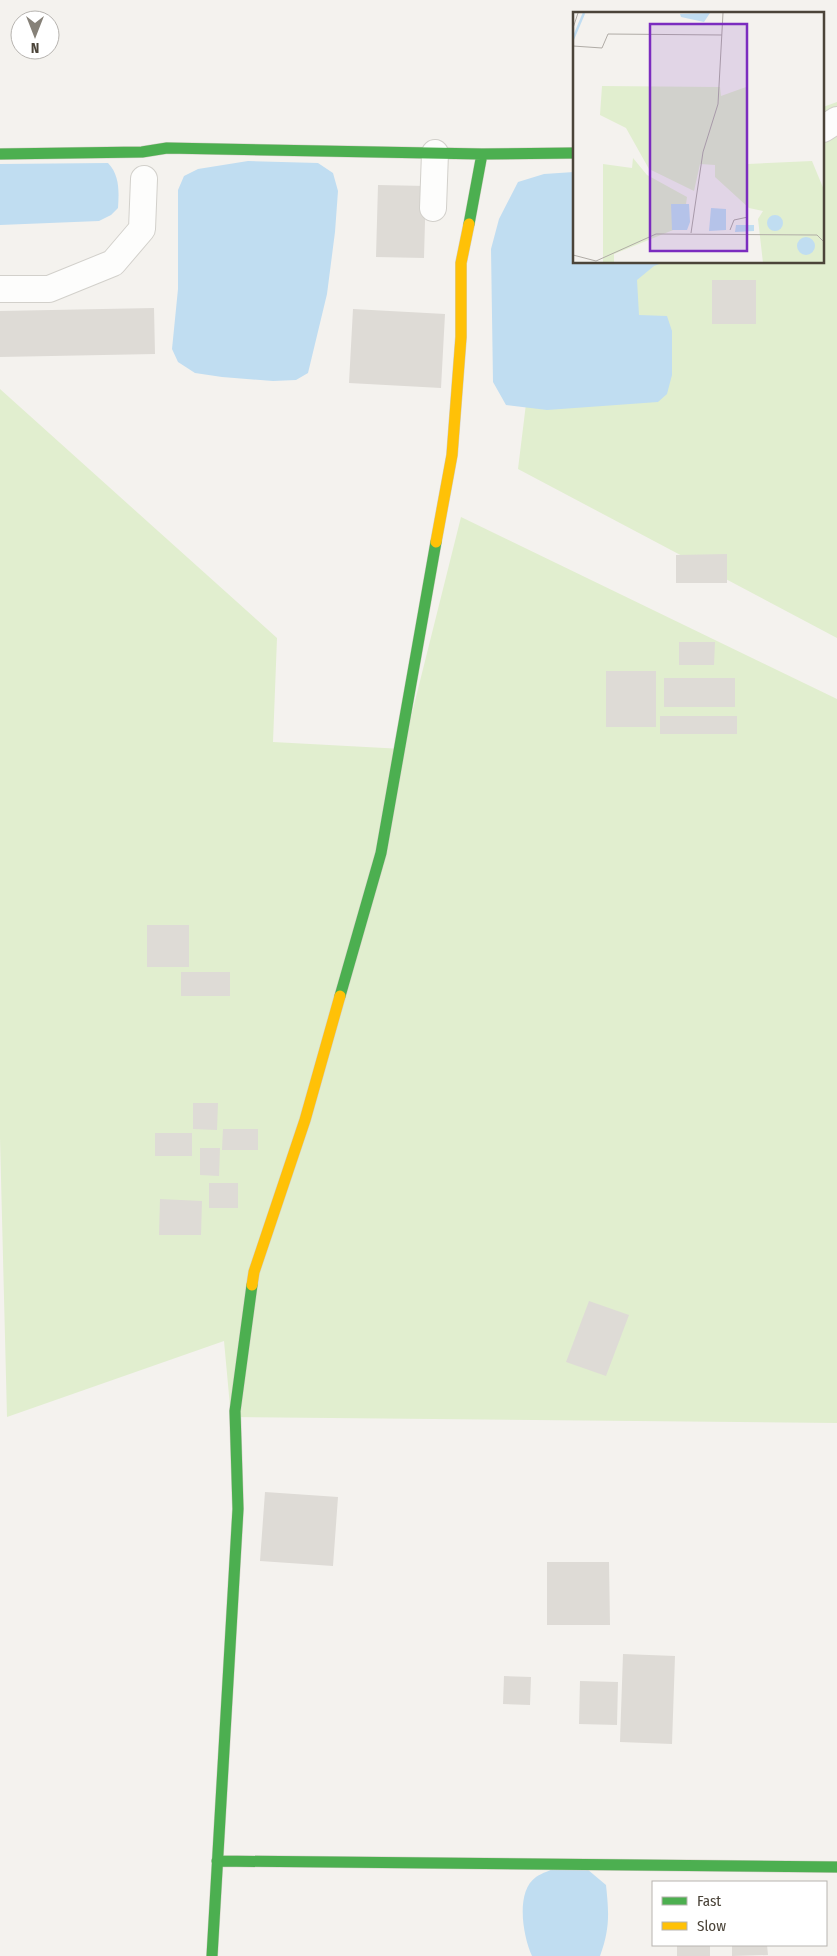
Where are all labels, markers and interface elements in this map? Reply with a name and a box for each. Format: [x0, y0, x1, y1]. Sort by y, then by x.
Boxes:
north arrow [10, 10, 60, 60]
inset map [573, 12, 824, 264]
text: N [31, 39, 39, 56]
legend [652, 1881, 827, 1946]
text: Fast [697, 1892, 721, 1910]
text: Slow [697, 1917, 726, 1935]

